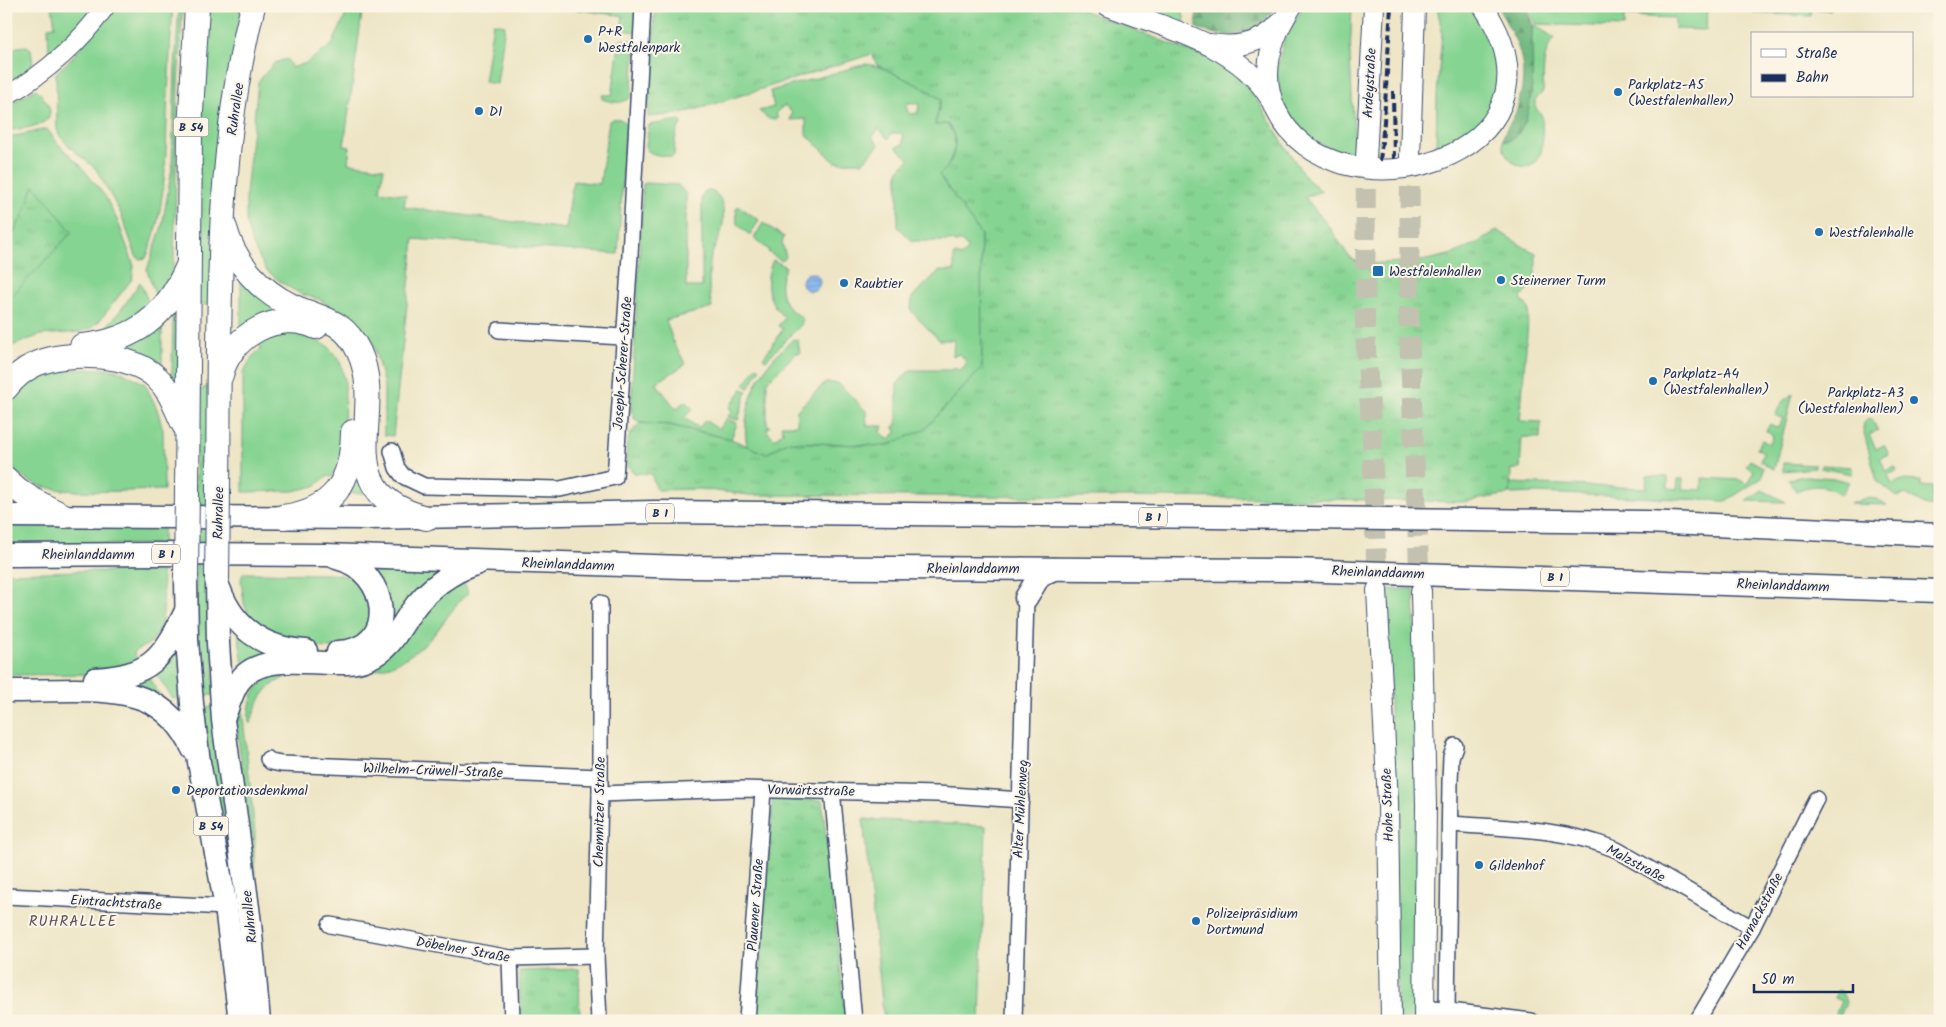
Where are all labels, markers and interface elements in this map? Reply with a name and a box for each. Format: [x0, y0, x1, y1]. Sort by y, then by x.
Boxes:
place label: P+R Westfalenpark [598, 21, 681, 59]
legend [1751, 32, 1914, 98]
marker: P+R Westfalenpark [582, 33, 594, 45]
text: Straße [1796, 42, 1838, 66]
street label: Ardeystraße [1357, 47, 1383, 119]
text: Bahn [1796, 66, 1829, 90]
place label: Parkplatz-A5 (Westfalenhallen) [1628, 74, 1734, 112]
street label: Ruhrallee [221, 81, 251, 137]
marker: Parkplatz-A5 (Westfalenhallen) [1612, 86, 1624, 98]
place label: D1 [489, 101, 502, 123]
marker: D1 [473, 105, 485, 117]
road number: B 54 [174, 118, 208, 136]
place label: Westfalenhalle [1829, 222, 1915, 244]
marker: Westfalenhalle [1813, 226, 1825, 238]
place label: Westfalenhallen [1389, 261, 1481, 283]
marker: Westfalenhallen [1371, 264, 1385, 278]
place label: Steinerner Turm [1511, 270, 1606, 292]
place label: Raubtier [854, 273, 904, 295]
marker: Steinerner Turm [1495, 274, 1507, 286]
marker: Raubtier [838, 277, 850, 289]
street label: Joseph-Scherer-Straße [607, 295, 639, 431]
place label: Parkplatz-A4 (Westfalenhallen) [1663, 363, 1769, 401]
marker: Parkplatz-A4 (Westfalenhallen) [1647, 375, 1659, 387]
place label: Parkplatz-A3 (Westfalenhallen) [1798, 382, 1904, 420]
marker: Parkplatz-A3 (Westfalenhallen) [1908, 394, 1920, 406]
street label: Ruhrallee [208, 486, 230, 540]
road number: B 1 [646, 503, 674, 522]
road number: B 1 [1139, 508, 1167, 526]
street label: Rheinlanddamm [41, 544, 135, 566]
road number: B 1 [152, 544, 180, 564]
street label: Rheinlanddamm [521, 552, 615, 578]
street label: Rheinlanddamm [926, 558, 1020, 580]
street label: Rheinlanddamm [1331, 560, 1425, 586]
road number: B 1 [1541, 568, 1569, 586]
street label: Rheinlanddamm [1736, 573, 1830, 599]
street label: Chemnitzer Straße [588, 756, 612, 868]
street label: Wilhelm-Crüwell-Straße [363, 758, 504, 784]
street label: Alter Mühlenweg [1007, 759, 1035, 859]
street label: Hohe Straße [1376, 767, 1400, 842]
street label: Vorwärtsstraße [767, 779, 856, 803]
place label: Deportationsdenkmal [186, 780, 309, 802]
marker: Deportationsdenkmal [170, 784, 182, 796]
road number: B 54 [194, 816, 228, 836]
street label: Malzstraße [1602, 839, 1670, 889]
place label: Gildenhof [1489, 855, 1546, 877]
street label: Plauener Straße [742, 857, 770, 952]
marker: Gildenhof [1473, 859, 1485, 871]
street label: Harnackstraße [1730, 868, 1790, 954]
street label: Ruhrallee [236, 889, 264, 944]
street label: Eintrachtstraße [70, 890, 163, 916]
place label: Polizeipräsidium Dortmund [1206, 903, 1298, 941]
district label: RUHRALLEE [29, 910, 118, 934]
marker: Polizeipräsidium Dortmund [1190, 915, 1202, 927]
street label: Döbelner Straße [414, 931, 512, 969]
scale bar [1754, 962, 1852, 994]
text: 50 m [1761, 968, 1795, 992]

